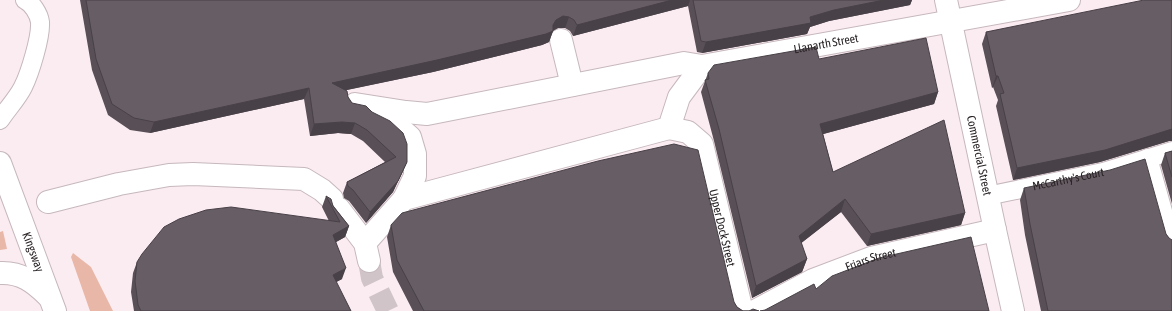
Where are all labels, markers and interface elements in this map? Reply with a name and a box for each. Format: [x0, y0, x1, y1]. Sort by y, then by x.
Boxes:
street label: Llanarth Street [793, 31, 860, 56]
street label: Commercial Street [964, 114, 995, 197]
street label: McCarthy's Court [1031, 165, 1106, 193]
street label: Upper Dock Street [706, 188, 738, 268]
street label: Kingsway [19, 230, 47, 274]
street label: Friars Street [843, 245, 898, 274]

